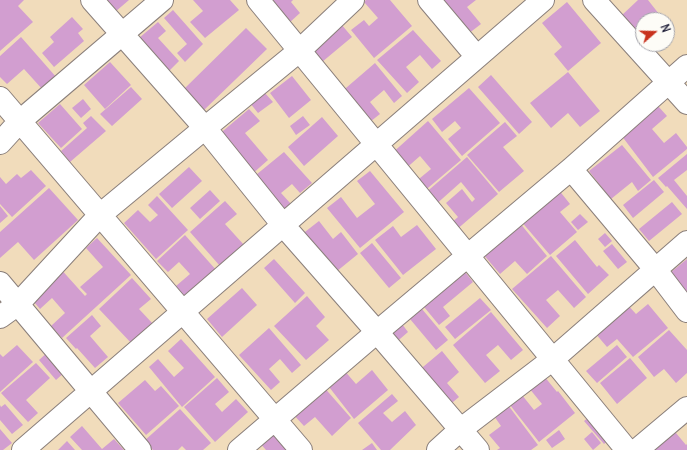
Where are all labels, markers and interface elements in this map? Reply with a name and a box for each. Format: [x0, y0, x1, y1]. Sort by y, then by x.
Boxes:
north arrow [635, 12, 675, 52]
text: N [657, 22, 673, 34]

